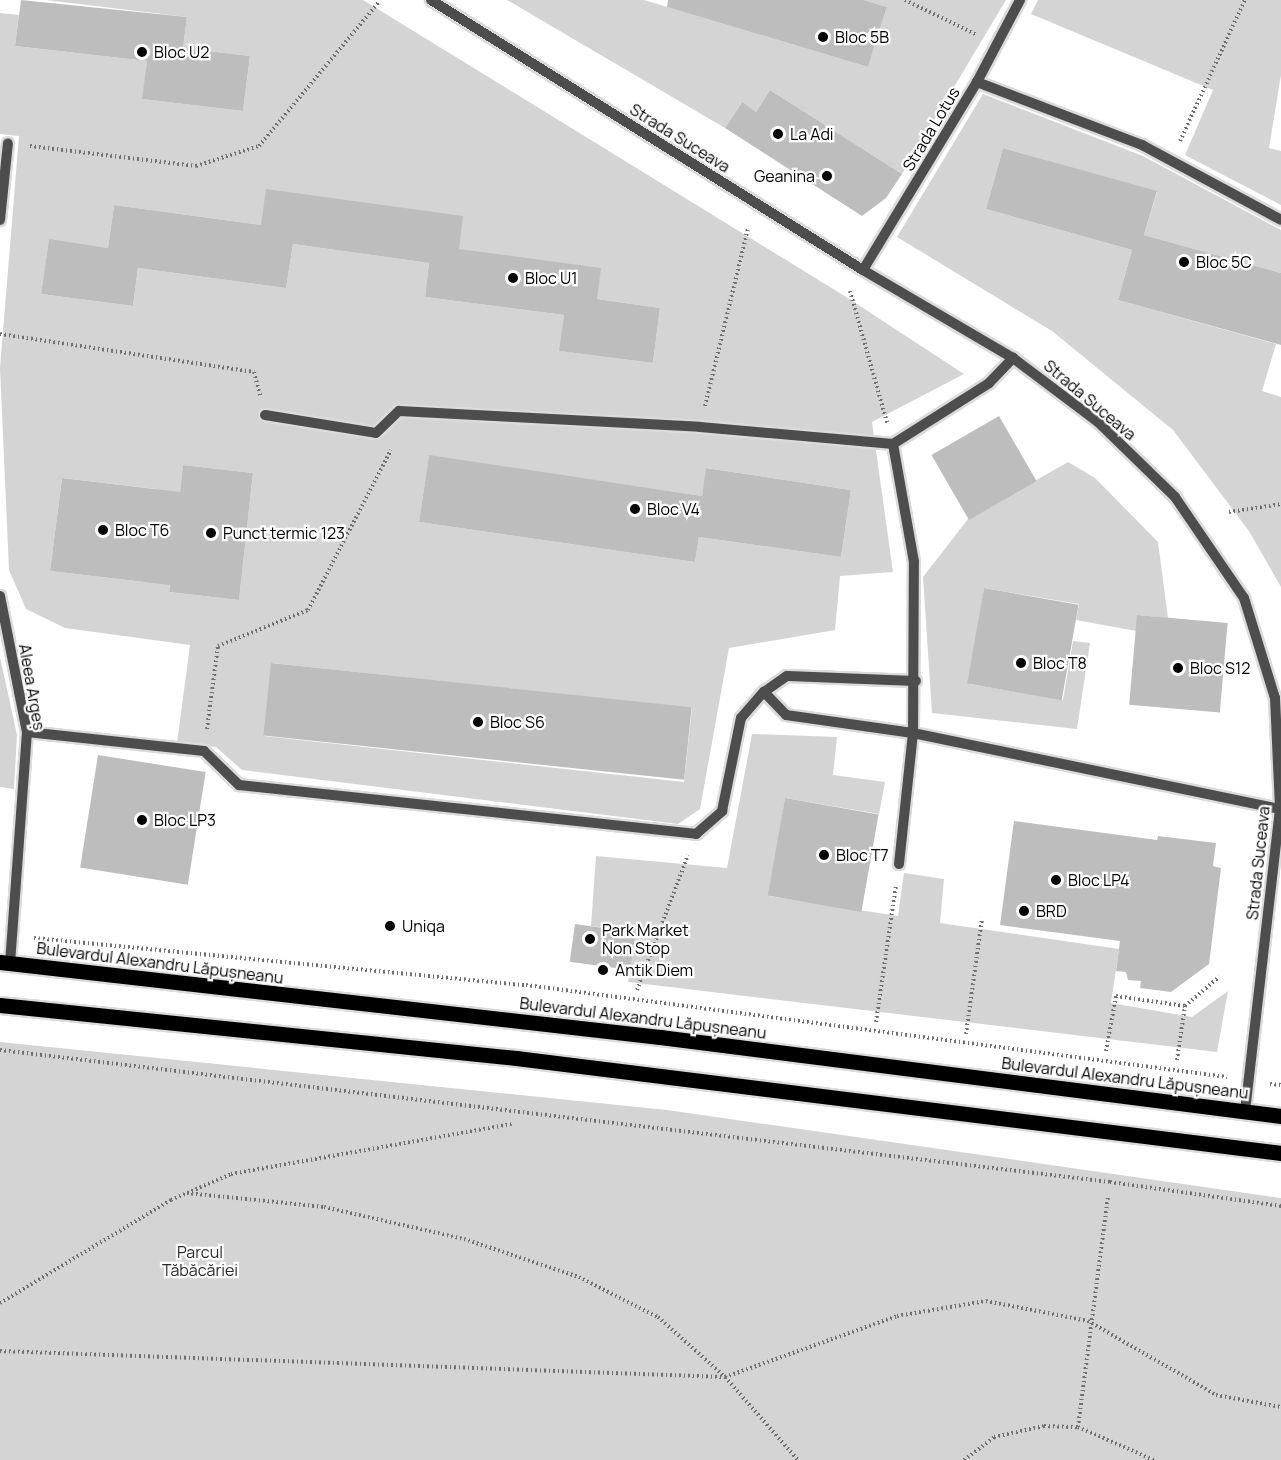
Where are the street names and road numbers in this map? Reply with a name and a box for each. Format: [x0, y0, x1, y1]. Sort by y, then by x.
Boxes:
street label: Strada Lotus [899, 84, 963, 174]
street label: Strada Suceava [626, 100, 734, 176]
street label: Strada Suceava [1040, 356, 1140, 444]
street label: Aleea Argeș [15, 642, 49, 732]
street label: Strada Suceava [1242, 805, 1274, 921]
street label: Bulevardul Alexandru Lăpușneanu [36, 938, 284, 988]
street label: Bulevardul Alexandru Lăpușneanu [519, 993, 767, 1043]
street label: Bulevardul Alexandru Lăpușneanu [1001, 1053, 1249, 1103]

